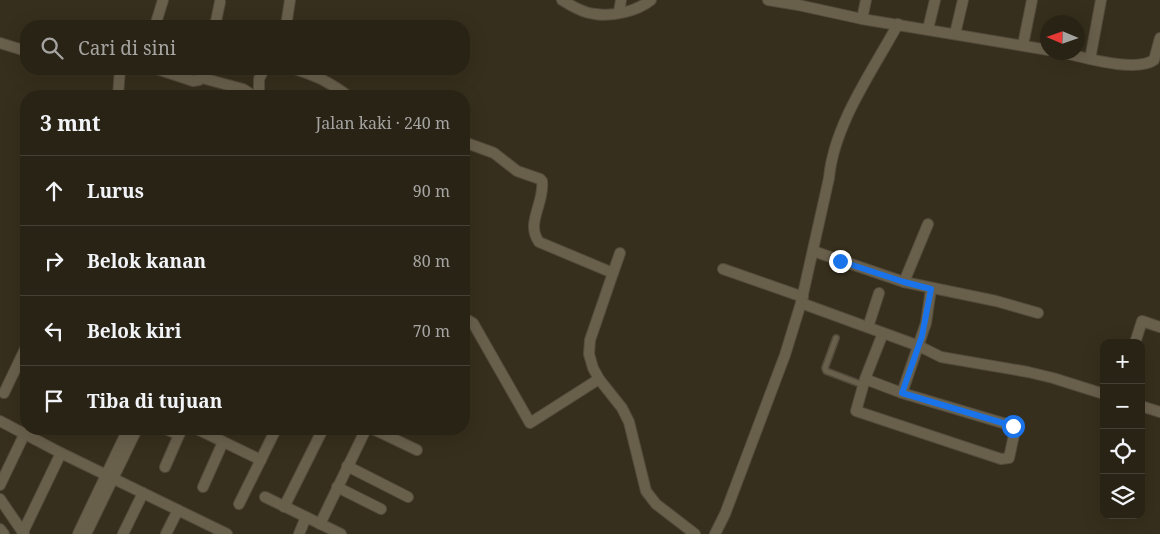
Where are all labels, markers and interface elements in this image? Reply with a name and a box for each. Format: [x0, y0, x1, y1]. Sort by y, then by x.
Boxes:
north arrow [1040, 15, 1085, 60]
search box [20, 20, 470, 75]
icon: search [38, 34, 66, 62]
text: Cari di sini [78, 35, 176, 61]
text: 3 mnt [40, 109, 101, 137]
text: Jalan kaki · 240 m [316, 112, 450, 134]
icon: ahead [40, 177, 68, 205]
text: Lurus [87, 178, 144, 204]
text: 90 m [413, 180, 450, 202]
icon: right [40, 247, 68, 275]
text: Belok kanan [87, 248, 206, 274]
text: 80 m [413, 250, 450, 272]
route end [829, 250, 852, 273]
icon: left [40, 317, 68, 345]
text: Belok kiri [87, 318, 181, 344]
text: 70 m [413, 320, 450, 342]
map controls [1100, 339, 1145, 519]
button: + [1100, 339, 1145, 384]
button: − [1100, 384, 1145, 429]
icon: arrive [40, 387, 68, 415]
text: Tiba di tujuan [87, 388, 222, 414]
route start [1002, 415, 1025, 438]
button: locate [1100, 429, 1145, 474]
button: layers [1100, 474, 1145, 519]

